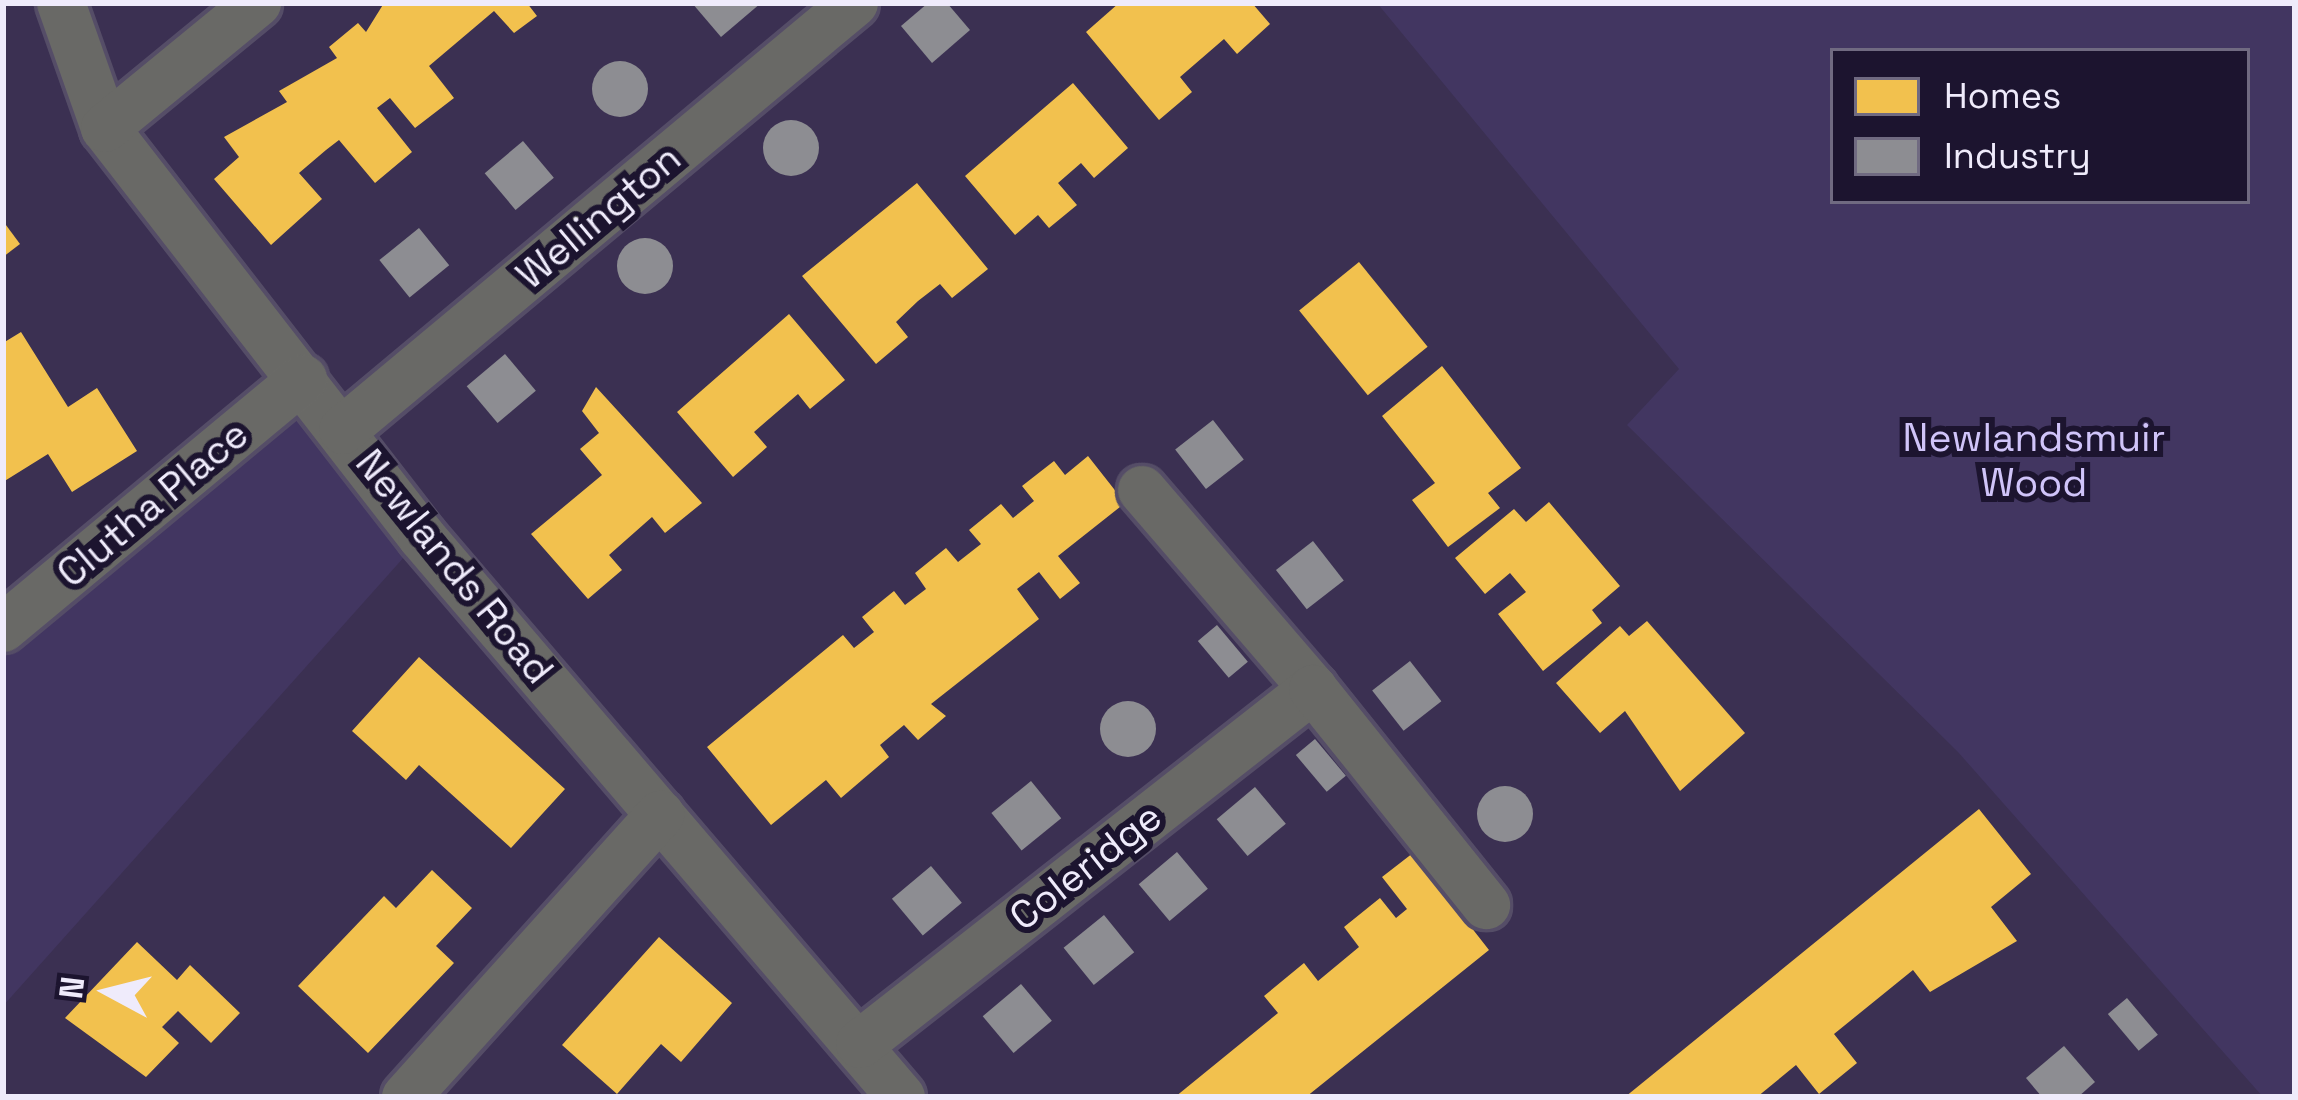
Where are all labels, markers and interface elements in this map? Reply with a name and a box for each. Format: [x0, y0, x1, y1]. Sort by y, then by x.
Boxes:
legend [1830, 48, 2250, 204]
text: Homes [1944, 73, 2061, 119]
text: Industry [1944, 133, 2091, 179]
street label: Wellington [508, 135, 690, 299]
street label: Clutha Place [48, 411, 258, 597]
park label: Newlandsmuir Wood [1903, 416, 2165, 507]
street label: Newlands Road [345, 441, 563, 693]
street label: Coleridge [1001, 793, 1171, 941]
north arrow [48, 932, 168, 1052]
text: N [50, 974, 94, 1001]

